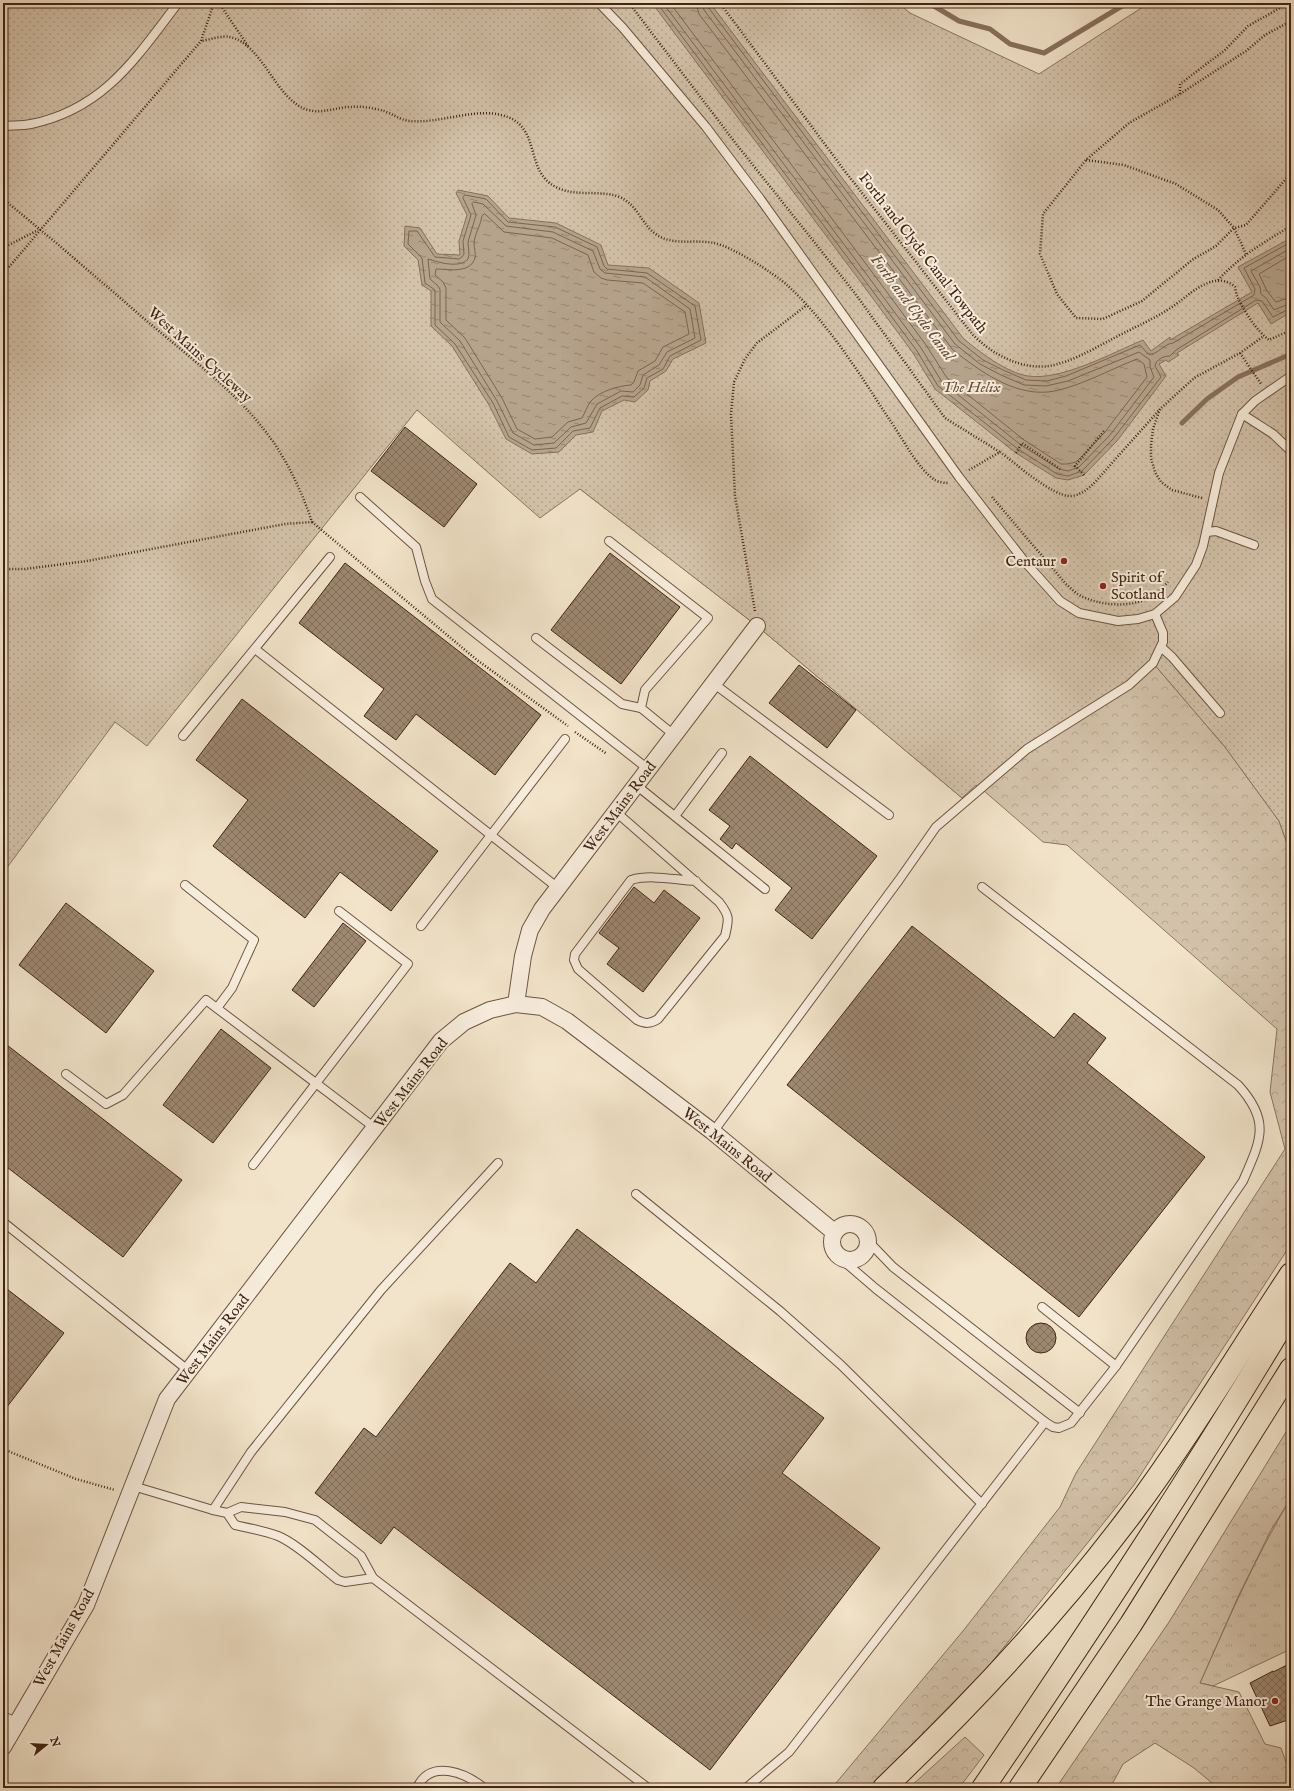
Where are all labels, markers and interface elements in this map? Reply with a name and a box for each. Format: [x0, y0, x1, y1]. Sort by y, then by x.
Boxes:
street label: Forth and Clyde Canal Towpath [855, 169, 991, 337]
water label: Forth and Clyde Canal [866, 251, 958, 365]
street label: West Mains Cycleway [144, 303, 257, 407]
park label: The Helix [942, 378, 1001, 397]
place label: Centaur [1006, 552, 1056, 571]
marker: Centaur [1059, 556, 1069, 566]
place label: Spirit of Scotland [1111, 568, 1166, 604]
marker: Spirit of Scotland [1098, 581, 1108, 591]
street label: West Mains Road [580, 757, 661, 856]
street label: West Mains Road [370, 1033, 453, 1132]
street label: West Mains Road [679, 1103, 776, 1187]
street label: West Mains Road [173, 1290, 254, 1389]
street label: West Mains Road [29, 1585, 99, 1690]
place label: The Grange Manor [1146, 1692, 1267, 1711]
marker: The Grange Manor [1270, 1696, 1280, 1706]
north arrow [26, 1725, 66, 1765]
text: N [46, 1735, 63, 1749]

